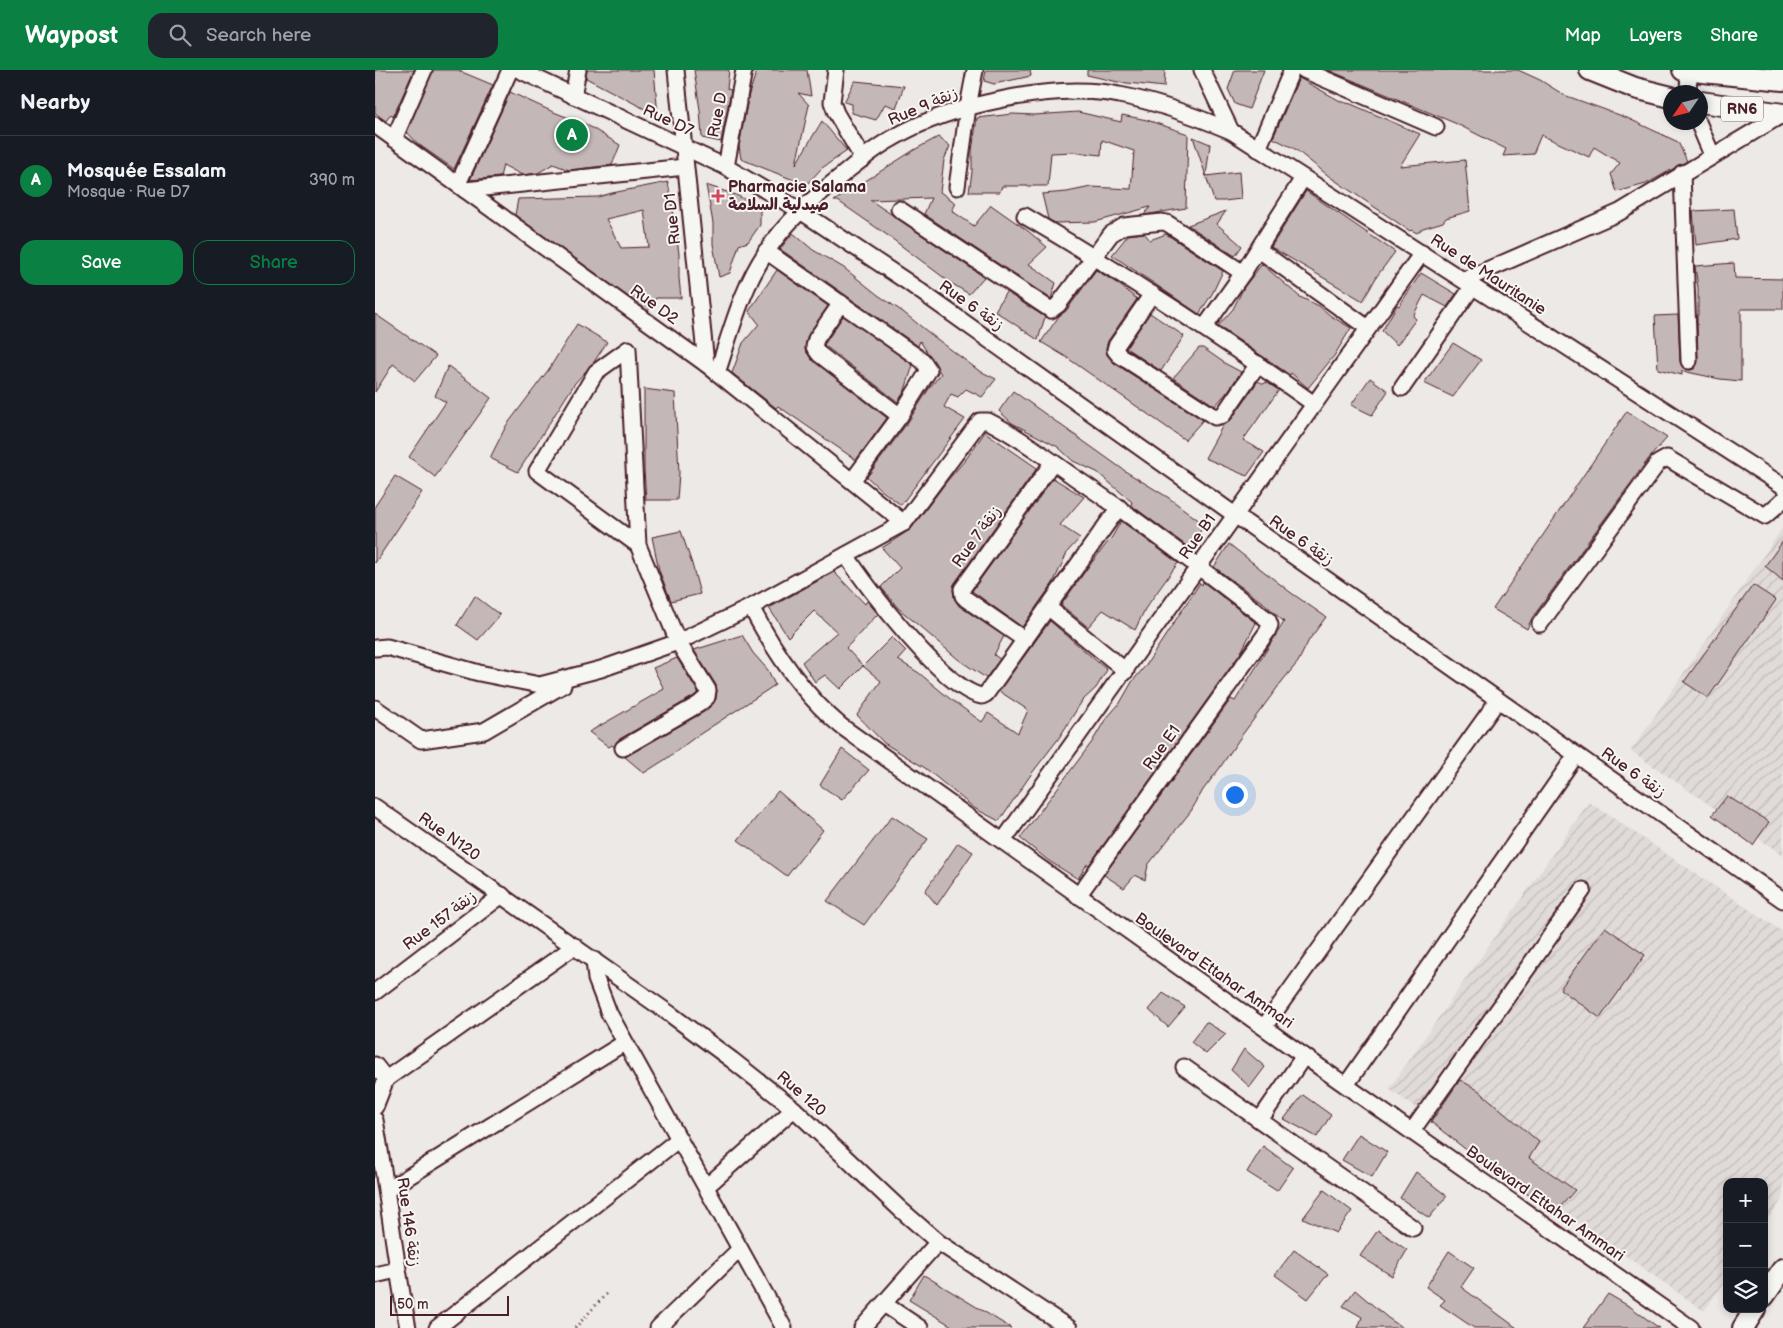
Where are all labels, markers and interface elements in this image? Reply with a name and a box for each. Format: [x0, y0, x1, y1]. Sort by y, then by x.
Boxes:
search box [148, 13, 498, 58]
text: Waypost [25, 21, 118, 50]
icon: search [166, 21, 194, 49]
text: Search here [206, 24, 311, 47]
text: Map [1565, 25, 1601, 46]
text: Layers [1629, 25, 1682, 46]
text: Share [1710, 25, 1758, 46]
street label: Rue 9 زنقة [885, 84, 961, 130]
north arrow [1663, 85, 1708, 130]
text: Nearby [20, 90, 90, 115]
street label: Rue D [704, 91, 732, 139]
road number: RN6 [1721, 96, 1763, 122]
street label: Rue D7 [640, 101, 696, 141]
pin: A [556, 116, 588, 154]
text: Mosquée Essalam [67, 160, 226, 183]
text: A [31, 171, 41, 190]
text: 390 m [309, 171, 355, 190]
place label: Pharmacie Salama صيدلية السلامة [728, 178, 866, 215]
text: Mosque · Rue D7 [67, 183, 190, 202]
marker: Pharmacie Salama صيدلية السلامة [712, 190, 724, 202]
street label: Rue D1 [661, 192, 685, 246]
street label: Rue de Mauritanie [1427, 231, 1550, 320]
button: Save [20, 240, 183, 285]
button: Share [193, 240, 355, 285]
street label: Rue 6 زنقة [935, 277, 1007, 335]
street label: Rue D2 [626, 281, 682, 329]
street label: Rue 7 زنقة [948, 503, 1006, 571]
street label: Rue B1 [1176, 511, 1220, 563]
street label: Rue 6 زنقة [1265, 512, 1337, 570]
street label: Rue E1 [1139, 722, 1185, 774]
street label: Rue 6 زنقة [1597, 744, 1669, 802]
your location [1222, 782, 1248, 808]
street label: Rue N120 [414, 809, 484, 865]
street label: Rue 157 زنقة [400, 887, 480, 955]
street label: Boulevard Ettahar Ammari [1131, 909, 1297, 1033]
street label: Rue 120 [772, 1067, 830, 1121]
street label: Boulevard Ettahar Ammari [1462, 1142, 1628, 1266]
street label: Rue 146 زنقة [392, 1176, 424, 1268]
map controls [1723, 1178, 1768, 1313]
button: + [1723, 1178, 1768, 1223]
button: − [1723, 1223, 1768, 1268]
button: layers [1723, 1268, 1768, 1313]
scale bar [390, 1293, 509, 1316]
text: 50 m [397, 1296, 429, 1313]

